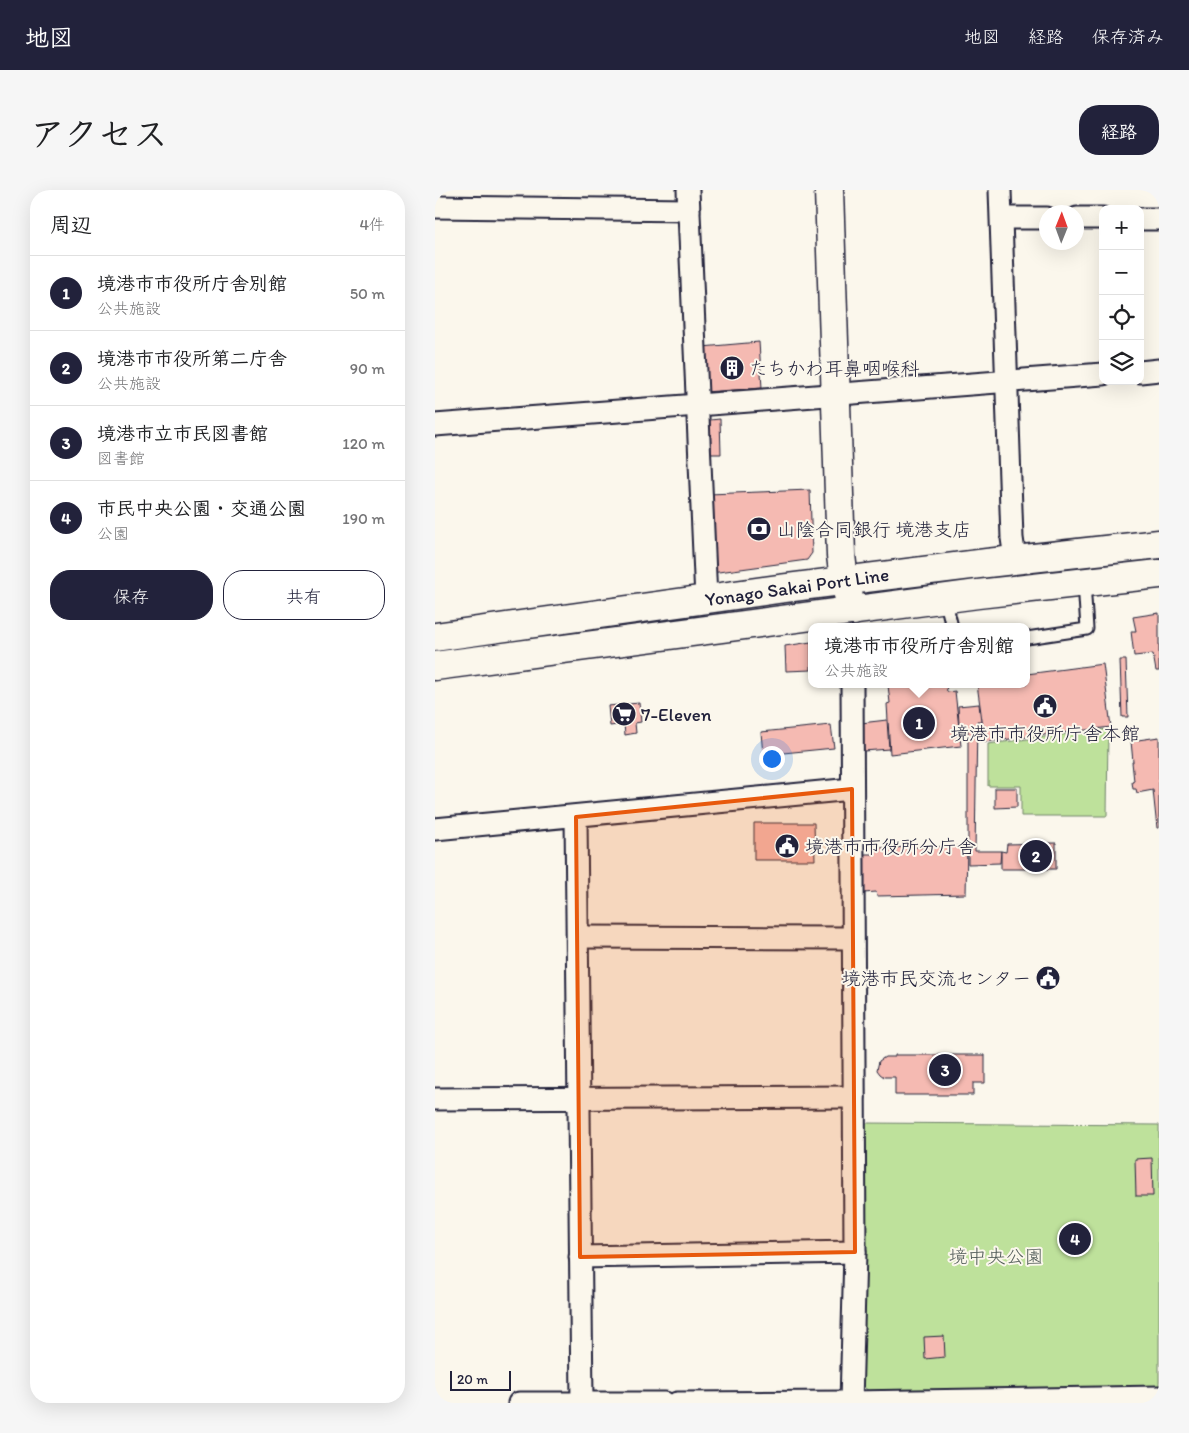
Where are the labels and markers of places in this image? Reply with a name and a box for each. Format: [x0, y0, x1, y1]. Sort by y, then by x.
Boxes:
building icon: たちかわ耳鼻咽喉科 [719, 355, 745, 381]
place label: たちかわ耳鼻咽喉科 [749, 357, 919, 380]
bank icon: 山陰合同銀行 境港支店 [746, 516, 772, 542]
place label: 山陰合同銀行 境港支店 [777, 518, 971, 541]
public building icon: 境港市市役所庁舎本館 [1032, 693, 1058, 719]
supermarket icon: 7-Eleven [611, 701, 637, 727]
place label: 7-Eleven [641, 703, 712, 726]
pin: 1 [903, 704, 935, 742]
place label: 境港市市役所庁舎本館 [950, 722, 1140, 745]
public building icon: 境港市市役所分庁舎 [774, 833, 800, 859]
place label: 境港市市役所分庁舎 [805, 835, 976, 858]
pin: 2 [1020, 837, 1052, 875]
public building icon: 境港市民交流センター [1035, 965, 1061, 991]
place label: 境港市民交流センター [842, 967, 1031, 990]
pin: 3 [929, 1051, 961, 1089]
pin: 4 [1059, 1220, 1091, 1258]

